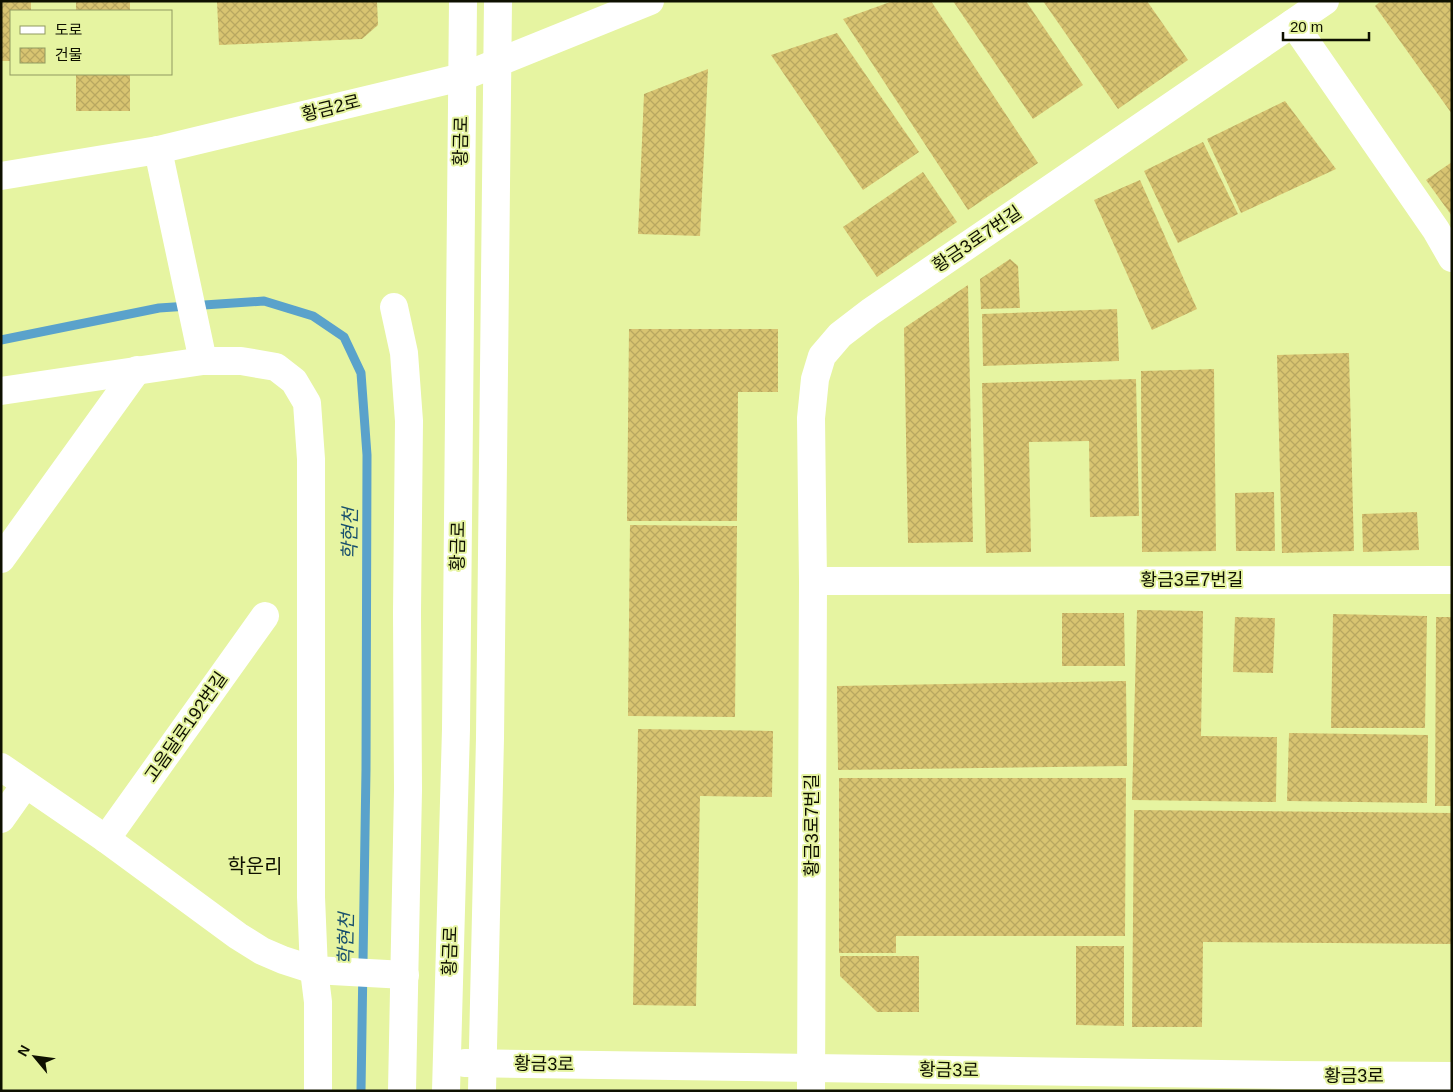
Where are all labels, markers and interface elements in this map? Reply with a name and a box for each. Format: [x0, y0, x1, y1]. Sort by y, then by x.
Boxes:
legend [10, 10, 172, 75]
scale bar [1283, 10, 1369, 42]
text: 20 m [1290, 18, 1323, 35]
text: 도로 [55, 21, 83, 38]
text: 건물 [55, 46, 83, 63]
street label: 황금2로 [300, 91, 362, 125]
street label: 황금로 [451, 116, 471, 166]
street label: 황금3로7번길 [929, 202, 1025, 276]
water label: 학현천 [339, 506, 361, 560]
street label: 황금로 [448, 521, 468, 571]
street label: 황금3로7번길 [1141, 570, 1243, 590]
street label: 고음달로192번길 [141, 668, 231, 786]
street label: 황금3로7번길 [802, 774, 822, 876]
district label: 학운리 [227, 855, 283, 877]
water label: 학현천 [335, 911, 357, 965]
street label: 황금로 [439, 926, 461, 976]
north arrow [10, 1032, 60, 1082]
text: N [14, 1042, 33, 1059]
street label: 황금3로 [514, 1053, 574, 1075]
street label: 황금3로 [919, 1059, 979, 1081]
street label: 황금3로 [1324, 1066, 1384, 1086]

